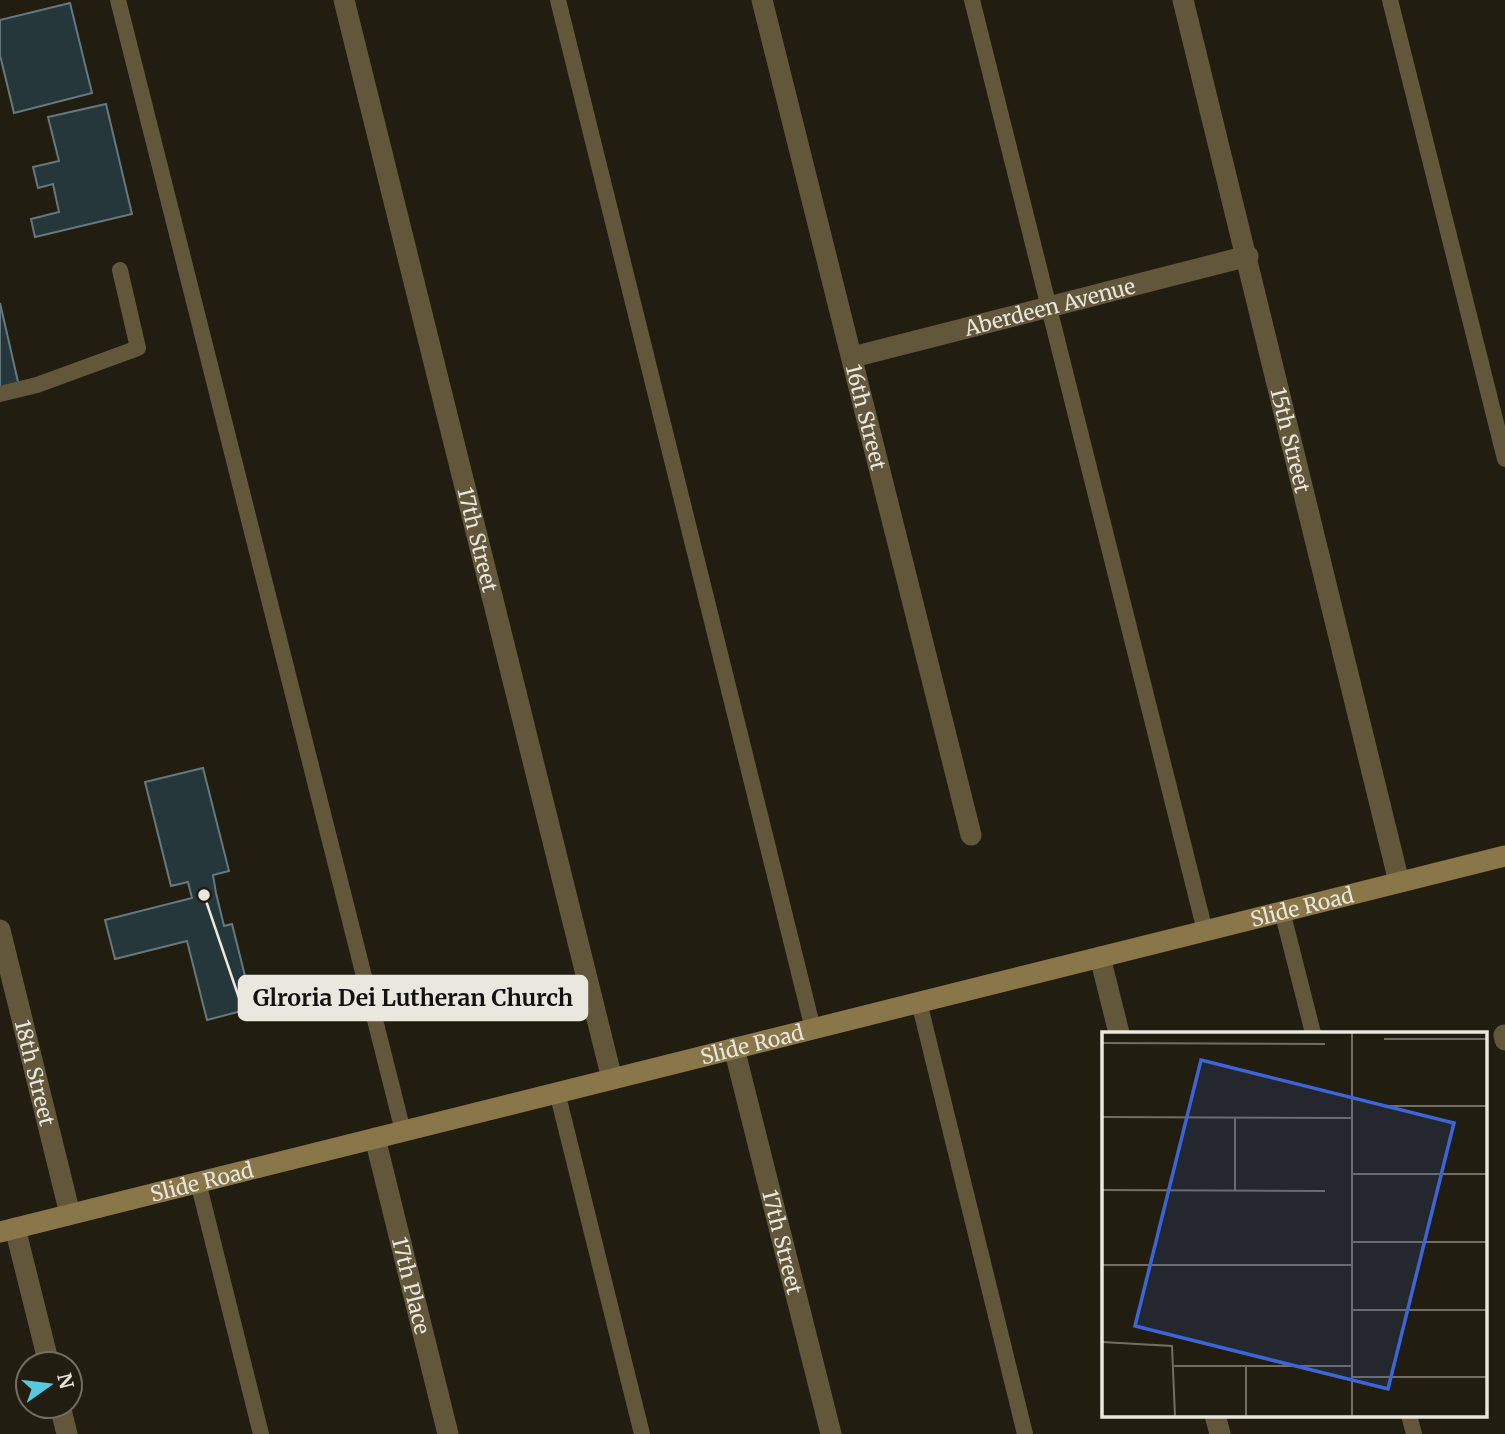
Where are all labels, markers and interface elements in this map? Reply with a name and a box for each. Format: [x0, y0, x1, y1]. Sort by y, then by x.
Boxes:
street label: Aberdeen Avenue [960, 272, 1138, 342]
street label: 16th Street [840, 361, 893, 473]
street label: 15th Street [1265, 385, 1317, 495]
street label: 17th Street [452, 484, 504, 595]
street label: Slide Road [1248, 881, 1357, 933]
callout: Glroria Dei Lutheran Church [239, 976, 587, 1020]
text: Glroria Dei Lutheran Church [253, 983, 573, 1012]
street label: 18th Street [9, 1017, 61, 1129]
street label: Slide Road [698, 1018, 807, 1070]
inset map [1102, 1032, 1488, 1416]
street label: Slide Road [147, 1156, 257, 1207]
street label: 17th Street [757, 1187, 809, 1297]
street label: 17th Place [386, 1234, 436, 1337]
north arrow [14, 1350, 84, 1420]
text: N [52, 1371, 79, 1391]

